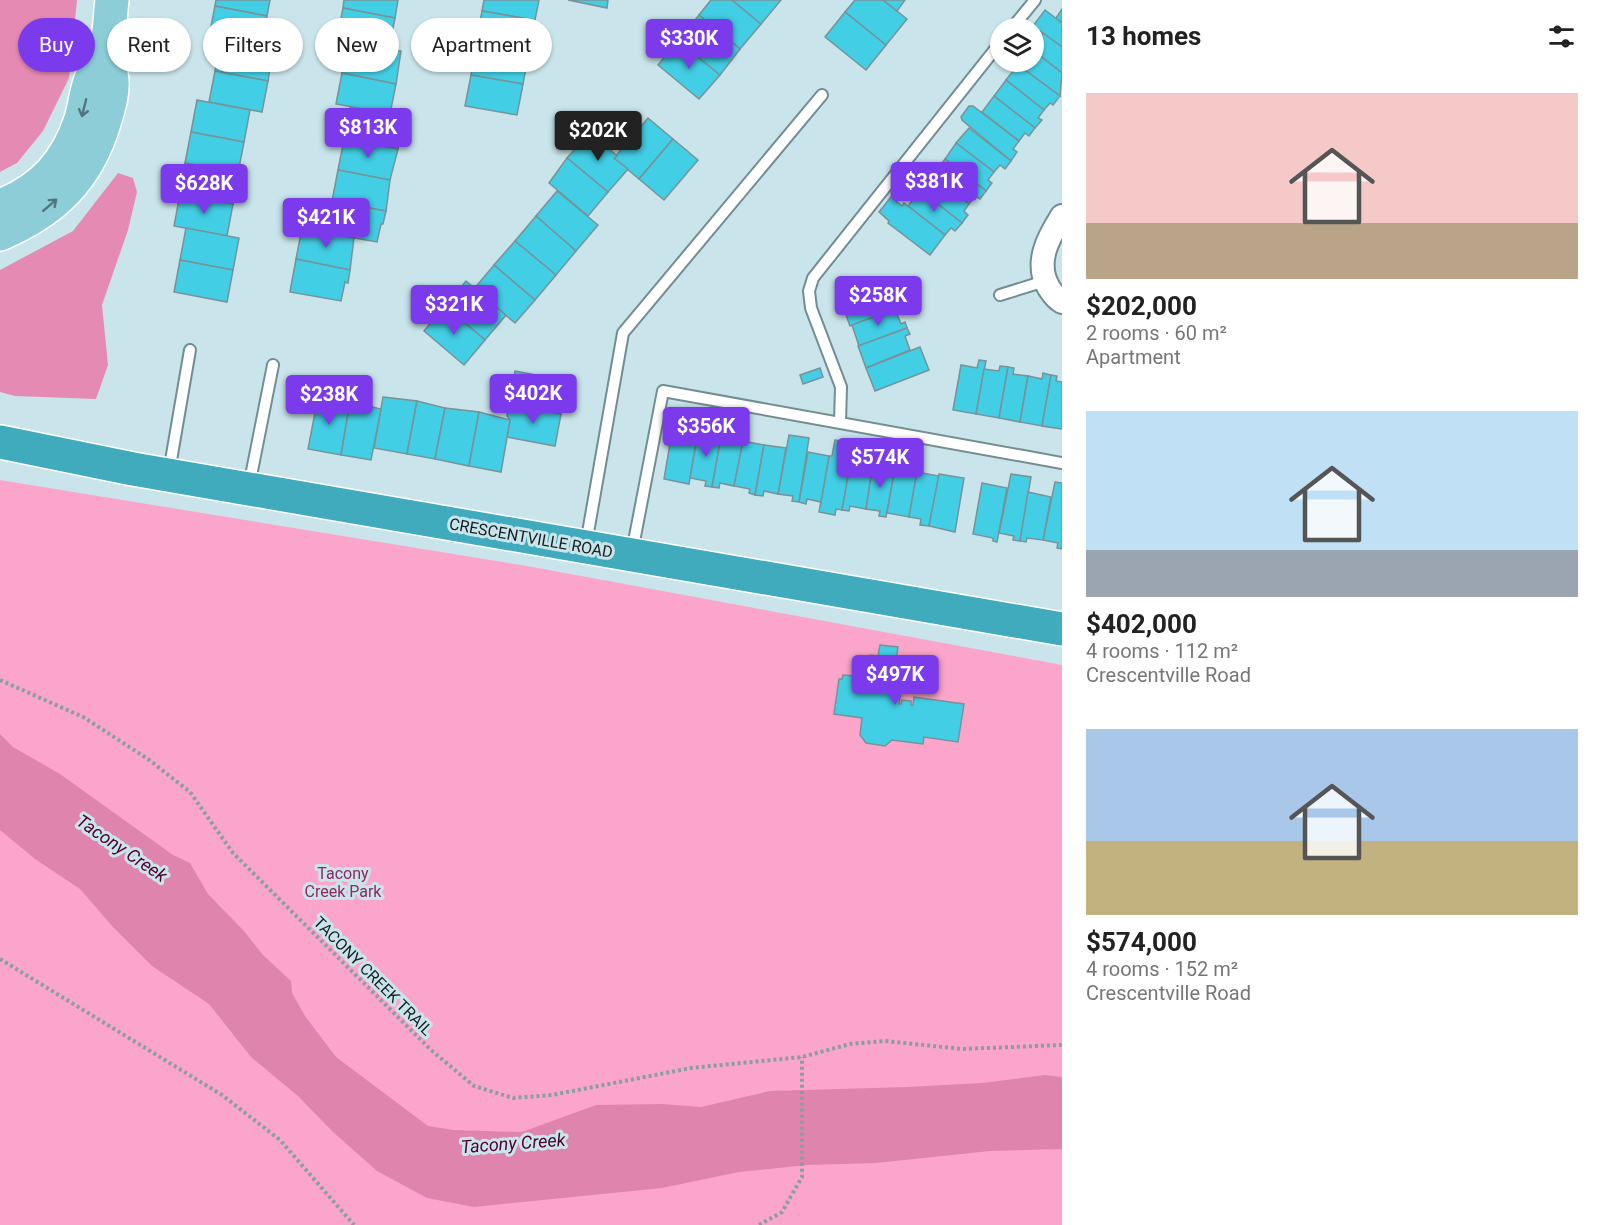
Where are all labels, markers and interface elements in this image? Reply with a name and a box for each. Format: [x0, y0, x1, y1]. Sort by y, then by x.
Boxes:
chip: Buy [18, 18, 95, 72]
chip: Rent [107, 18, 191, 72]
chip: Filters [203, 18, 303, 72]
chip: New [315, 18, 399, 72]
chip: Apartment [411, 18, 552, 72]
map controls [990, 18, 1044, 72]
button: layers [990, 18, 1044, 72]
pin: $330K [647, 19, 731, 70]
icon: filters [1545, 20, 1578, 53]
text: 13 homes [1086, 21, 1201, 51]
text: $330K [660, 26, 718, 50]
one-way arrow [77, 98, 89, 117]
pin: $813K [326, 108, 410, 159]
pin: $202K [556, 111, 640, 162]
text: $813K [339, 115, 397, 139]
text: $202K [569, 118, 627, 142]
icon: home [1278, 132, 1386, 240]
pin: $381K [892, 162, 976, 213]
pin: $628K [162, 164, 246, 215]
text: $381K [905, 169, 963, 193]
text: $628K [175, 171, 233, 195]
pin: $421K [284, 198, 368, 249]
one-way arrow [42, 199, 58, 212]
text: $421K [297, 205, 355, 229]
pin: $258K [836, 276, 920, 327]
text: $258K [849, 283, 907, 307]
pin: $321K [412, 285, 496, 336]
text: $202,000 [1086, 291, 1197, 321]
text: $321K [425, 292, 483, 316]
text: 2 rooms · 60 m² [1086, 321, 1227, 345]
text: Apartment [1086, 345, 1181, 369]
pin: $402K [491, 374, 575, 425]
pin: $238K [287, 375, 371, 426]
text: $402K [504, 381, 562, 405]
text: $238K [300, 382, 358, 406]
pin: $356K [664, 407, 748, 458]
text: $356K [677, 414, 735, 438]
pin: $574K [838, 438, 922, 489]
text: $574K [851, 445, 909, 469]
icon: home [1278, 450, 1386, 558]
street label: CRESCENTVILLE ROAD [448, 514, 614, 562]
text: $402,000 [1086, 609, 1197, 639]
text: 4 rooms · 112 m² [1086, 639, 1238, 663]
pin: $497K [853, 655, 937, 706]
text: $497K [866, 662, 924, 686]
text: Crescentville Road [1086, 663, 1251, 687]
icon: home [1278, 768, 1386, 876]
water label: Tacony Creek [73, 810, 172, 887]
park label: Tacony Creek Park [305, 864, 382, 901]
street label: TACONY CREEK TRAIL [310, 913, 437, 1040]
text: $574,000 [1086, 927, 1197, 957]
text: 4 rooms · 152 m² [1086, 957, 1238, 981]
text: Crescentville Road [1086, 981, 1251, 1005]
water label: Tacony Creek [460, 1129, 567, 1157]

